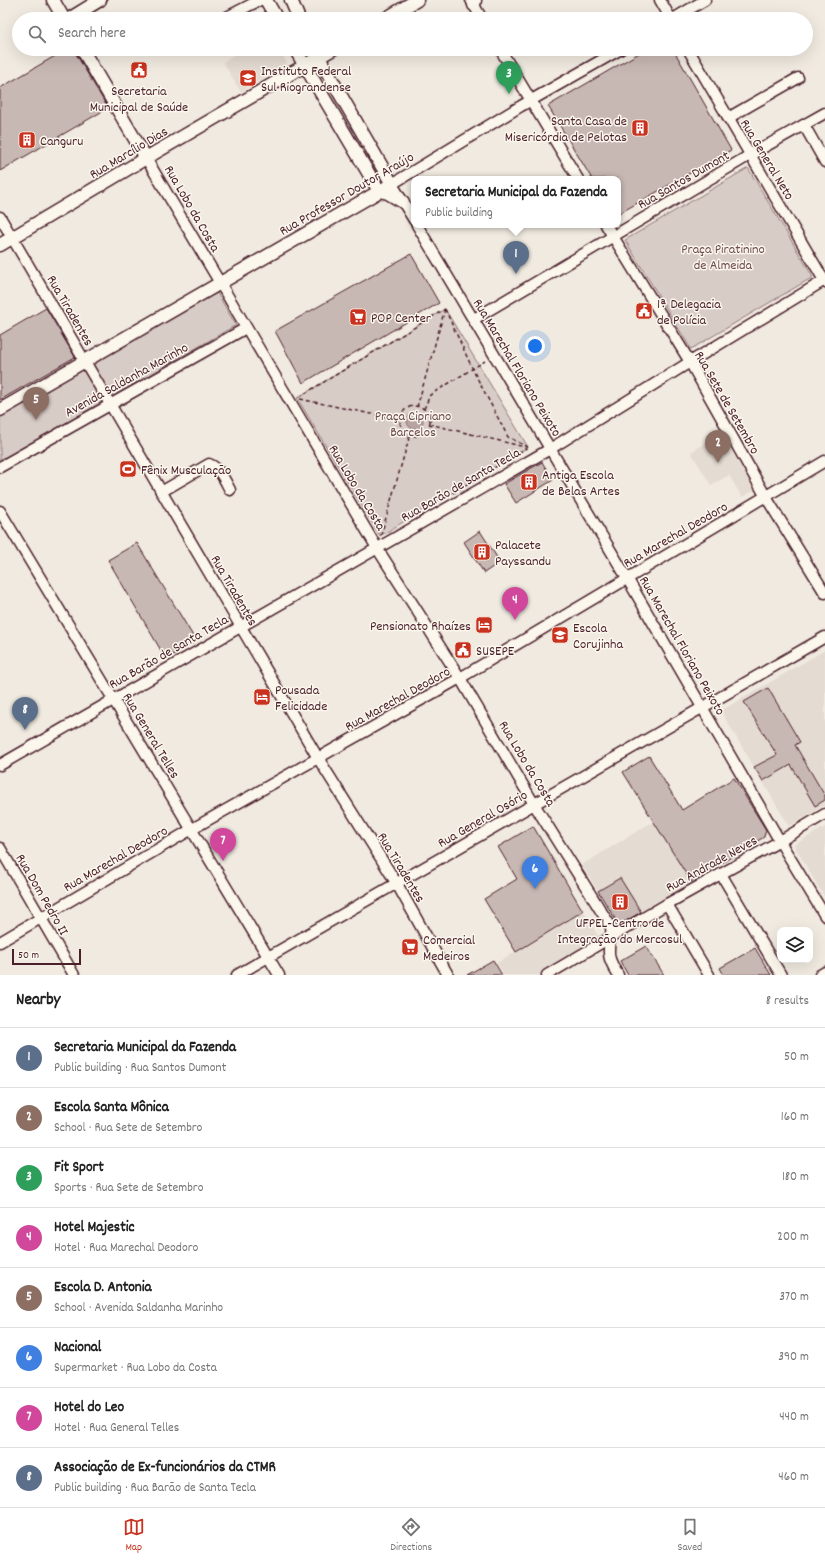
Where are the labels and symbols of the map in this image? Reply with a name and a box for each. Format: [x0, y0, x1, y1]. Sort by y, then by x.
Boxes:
public building icon: Secretaria Municipal de Saúde [129, 60, 149, 80]
pin: 3 [496, 61, 522, 94]
place label: Instituto Federal Sul Riograndense [261, 62, 352, 98]
school or university icon: Instituto Federal Sul Riograndense [238, 68, 258, 88]
place label: Secretaria Municipal de Saúde [90, 82, 188, 118]
place label: Santa Casa de Misericórdia de Pelotas [505, 112, 627, 148]
street label: Rua General Neto [734, 116, 798, 204]
building icon: Santa Casa de Misericórdia de Pelotas [630, 118, 650, 138]
street label: Rua Marcílio Dias [86, 122, 172, 185]
building icon: Canguru [17, 130, 37, 150]
place label: Canguru [40, 132, 83, 152]
street label: Rua Santos Dumont [634, 146, 734, 215]
street label: Rua Professor Doutor Araújo [276, 148, 418, 242]
street label: Rua Lobo da Costa [158, 162, 224, 256]
park label: Praça Piratinino de Almeida [681, 240, 765, 276]
pin: 1 [503, 241, 529, 274]
street label: Rua Tiradentes [41, 272, 98, 350]
street label: Rua Marechal Floriano Peixoto [467, 295, 566, 441]
place label: 1ª Delegacia de Polícia [657, 295, 721, 331]
public building icon: 1ª Delegacia de Polícia [634, 301, 654, 321]
supermarket icon: POP Center [348, 307, 368, 327]
place label: POP Center [371, 309, 432, 329]
your location [525, 336, 545, 356]
street label: Avenida Saldanha Marinho [62, 338, 192, 423]
street label: Rua Sete de Setembro [689, 348, 764, 458]
pin: 5 [23, 387, 49, 420]
park label: Praça Cipriano Barcelos [375, 407, 451, 443]
pin: 2 [705, 430, 731, 463]
street label: Rua Lobo da Costa [323, 441, 390, 535]
street label: Rua Barão de Santa Tecla [398, 443, 525, 528]
sports icon: Fênix Musculação [118, 459, 138, 479]
place label: Fênix Musculação [141, 461, 231, 481]
place label: Antiga Escola de Belas Artes [542, 466, 620, 502]
building icon: Antiga Escola de Belas Artes [519, 472, 539, 492]
street label: Rua Marechal Deodoro [620, 498, 732, 574]
place label: Palacete Payssandu [495, 536, 551, 572]
building icon: Palacete Payssandu [472, 542, 492, 562]
street label: Rua Tiradentes [205, 552, 262, 630]
street label: Rua Marechal Floriano Peixoto [633, 573, 729, 719]
pin: 4 [502, 587, 528, 620]
street label: Rua Barão de Santa Tecla [106, 610, 233, 695]
hotel icon: Pensionato Rhaízes [474, 615, 494, 635]
place label: Pensionato Rhaízes [370, 617, 471, 637]
place label: Escola Corujinha [573, 619, 623, 655]
school or university icon: Escola Corujinha [550, 625, 570, 645]
public building icon: SUSEPE [453, 640, 473, 660]
place label: SUSEPE [476, 642, 515, 662]
street label: Rua Marechal Deodoro [342, 662, 454, 737]
place label: Pousada Felicidade [275, 681, 327, 717]
hotel icon: Pousada Felicidade [252, 687, 272, 707]
street label: Rua General Telles [117, 689, 184, 783]
pin: 8 [12, 697, 38, 730]
street label: Rua Lobo da Costa [493, 717, 560, 811]
street label: Rua General Osório [434, 786, 532, 854]
street label: Rua Marechal Deodoro [60, 822, 172, 898]
pin: 7 [210, 828, 236, 861]
street label: Rua Tiradentes [371, 829, 429, 907]
street label: Rua Andrade Neves [663, 831, 761, 898]
street label: Rua Dom Pedro II [10, 850, 73, 940]
pin: 6 [522, 856, 548, 889]
building icon: UFPEL-Centro de Integração do Mercosul [610, 892, 630, 912]
place label: UFPEL-Centro de Integração do Mercosul [558, 914, 683, 950]
place label: Comercial Medeiros [423, 931, 476, 967]
supermarket icon: Comercial Medeiros [400, 937, 420, 957]
scale bar [12, 947, 81, 966]

